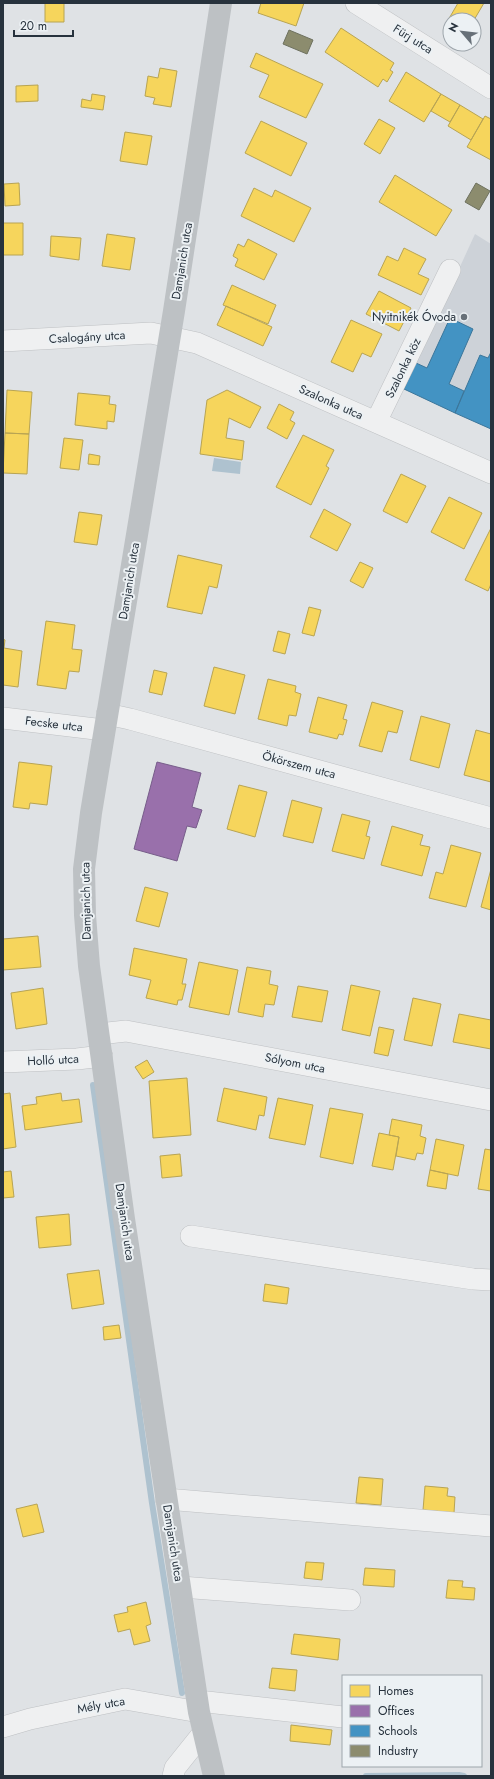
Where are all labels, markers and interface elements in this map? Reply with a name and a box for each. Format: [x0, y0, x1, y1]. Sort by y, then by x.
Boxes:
scale bar [14, 12, 73, 38]
north arrow [442, 12, 482, 52]
text: 20 m [20, 17, 47, 35]
street label: Fürj utca [390, 20, 436, 58]
text: N [444, 20, 462, 35]
street label: Damjanich utca [167, 221, 197, 301]
place label: Nyitnikék Óvoda [372, 308, 456, 326]
marker: Nyitnikék Óvoda [459, 312, 469, 322]
street label: Csalogány utca [48, 326, 126, 348]
street label: Szalonka köz [381, 334, 426, 401]
street label: Szalonka utca [296, 380, 366, 424]
street label: Damjanich utca [114, 541, 144, 621]
street label: Fecske utca [24, 712, 84, 736]
street label: Ökörszem utca [260, 747, 338, 783]
street label: Damjanich utca [76, 862, 96, 940]
street label: Sólyom utca [263, 1048, 327, 1078]
street label: Holló utca [27, 1050, 79, 1070]
street label: Damjanich utca [111, 1182, 139, 1262]
street label: Damjanich utca [158, 1503, 188, 1583]
legend [342, 1675, 482, 1767]
text: Homes [378, 1682, 414, 1700]
street label: Mély utca [76, 1692, 127, 1718]
text: Offices [378, 1702, 414, 1720]
text: Schools [378, 1722, 417, 1740]
text: Industry [378, 1742, 419, 1760]

